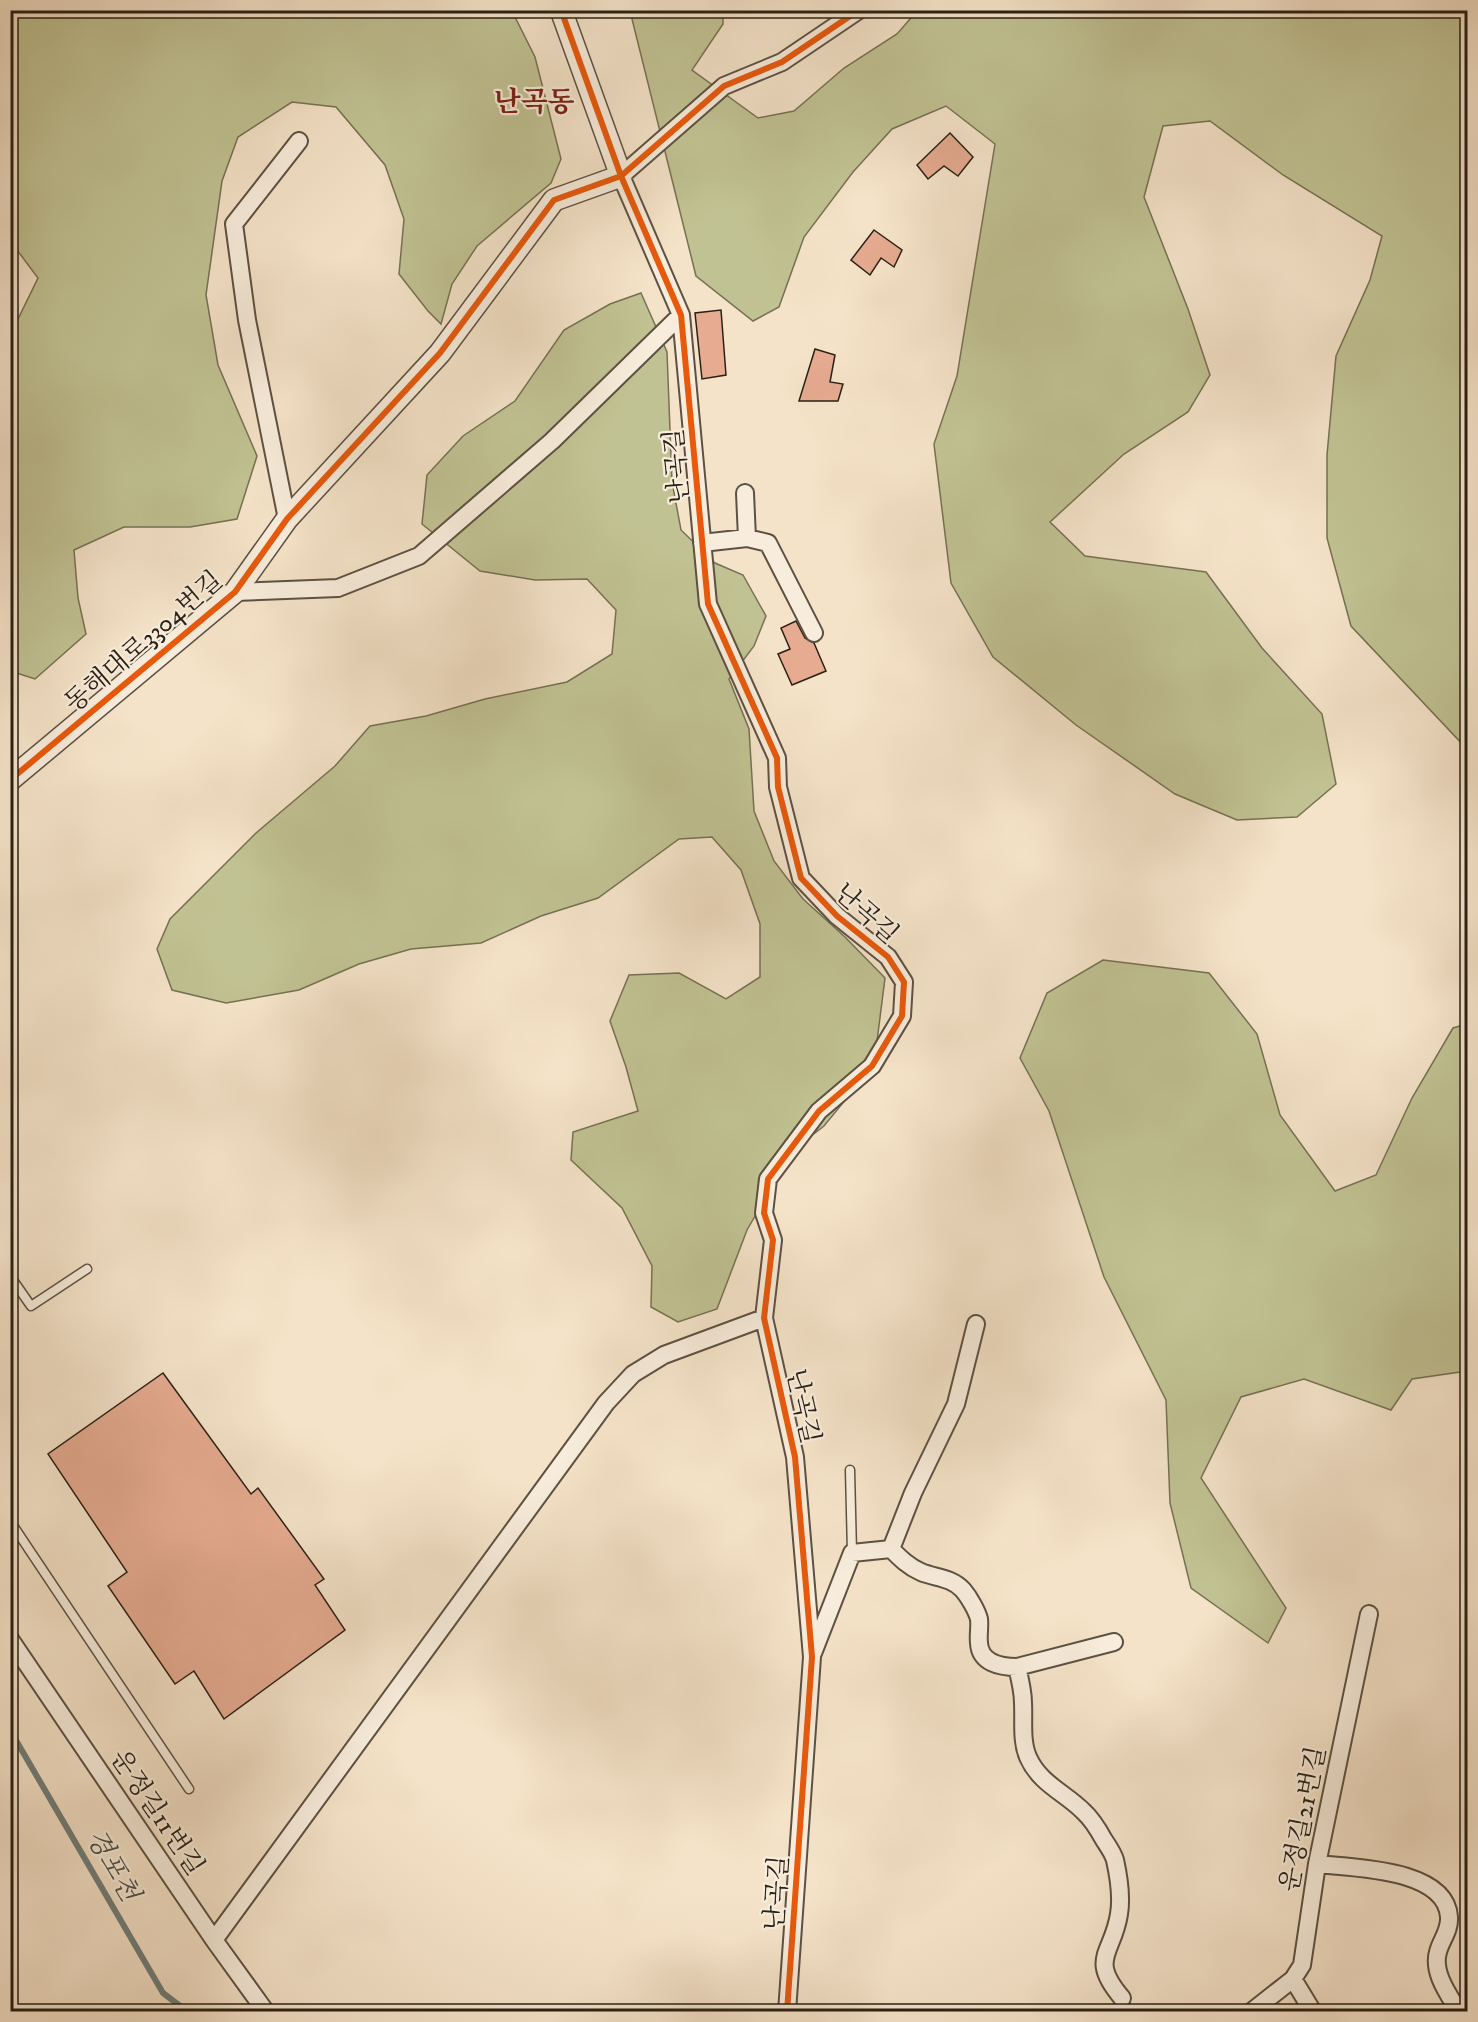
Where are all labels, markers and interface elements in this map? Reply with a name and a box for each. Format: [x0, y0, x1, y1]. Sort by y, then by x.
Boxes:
district label: 난곡동 [493, 85, 575, 120]
street label: 난곡길 [658, 427, 697, 505]
street label: 동해대로3304번길 [58, 564, 230, 720]
street label: 난곡길 [827, 877, 905, 952]
street label: 난곡길 [779, 1366, 827, 1447]
street label: 운정길11번길 [103, 1744, 211, 1882]
street label: 운정길21번길 [1273, 1744, 1334, 1895]
water label: 경포천 [78, 1823, 147, 1910]
street label: 난곡길 [758, 1854, 797, 1932]

